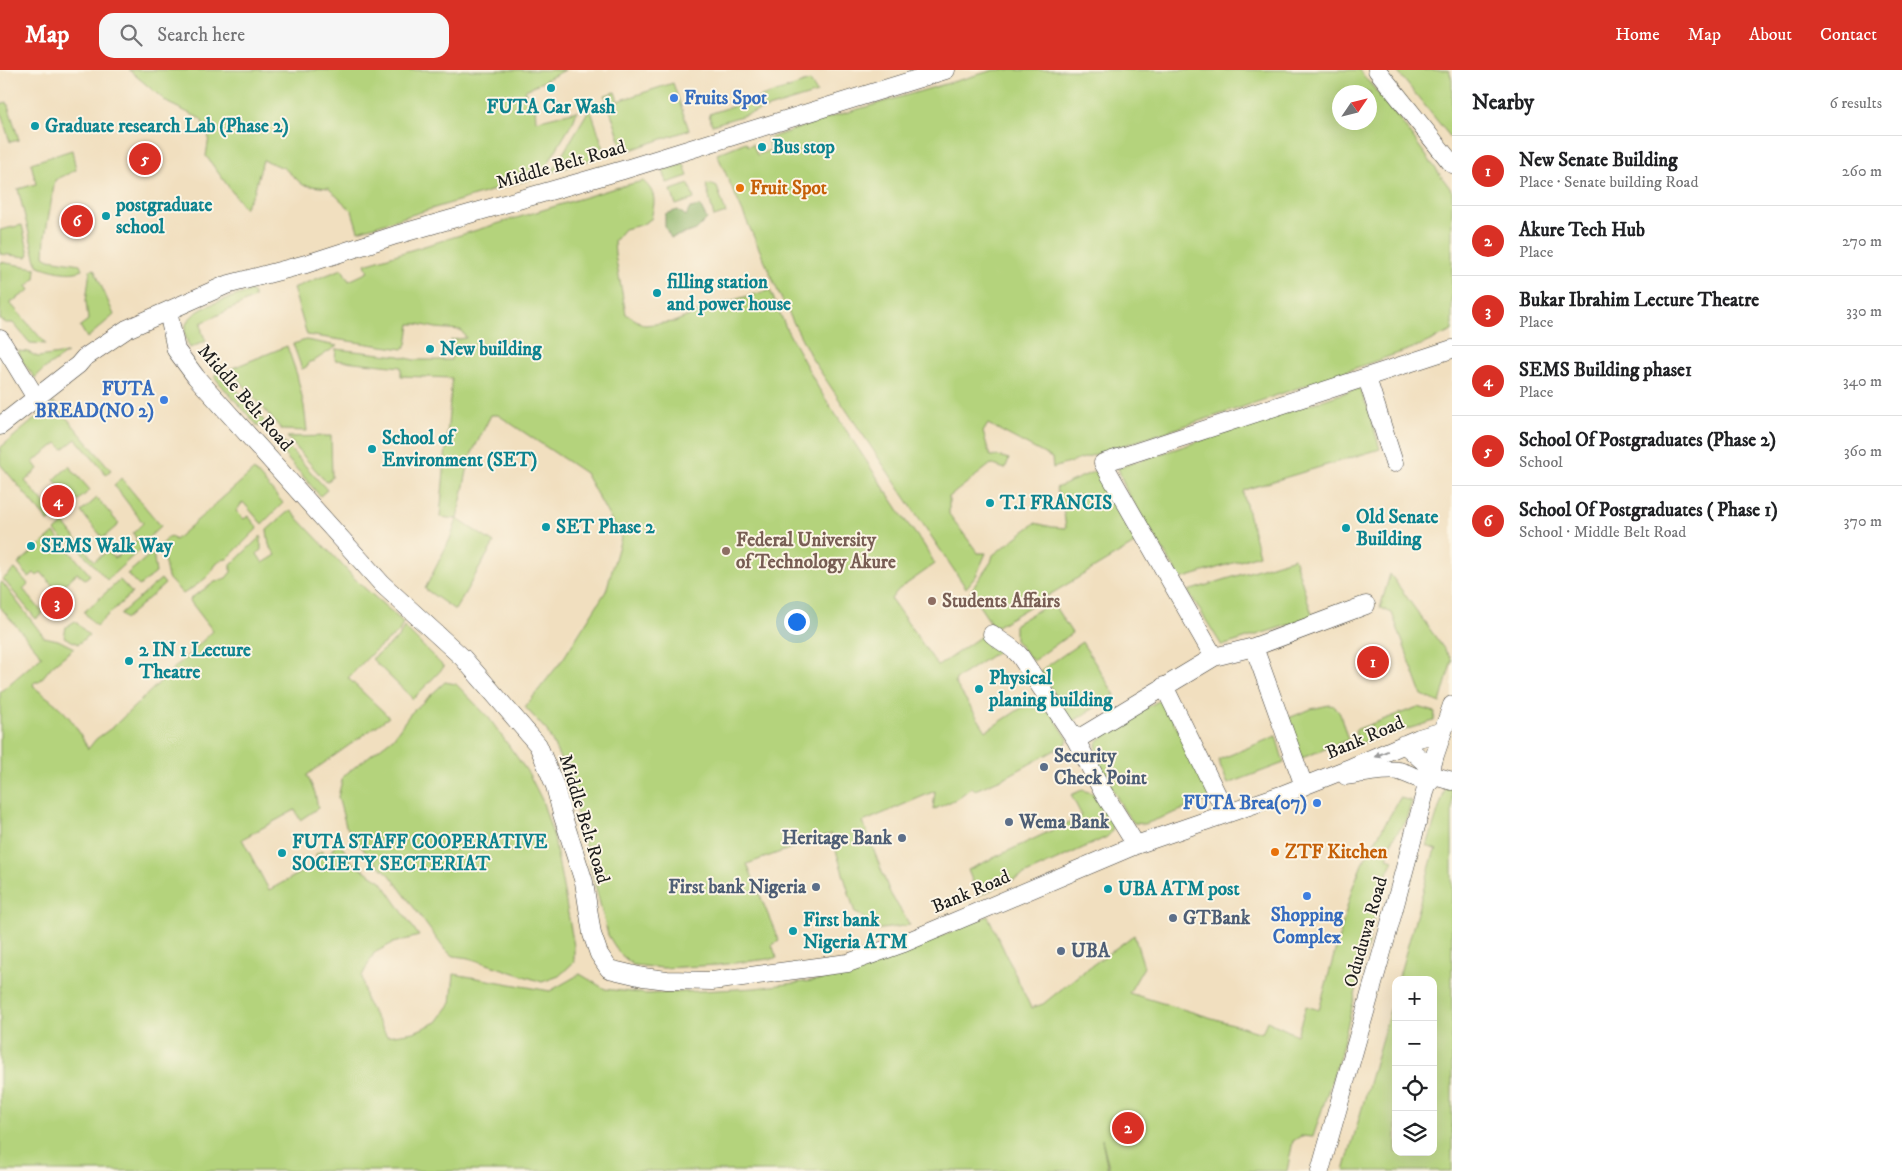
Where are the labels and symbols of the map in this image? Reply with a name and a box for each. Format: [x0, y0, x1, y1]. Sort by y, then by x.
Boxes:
marker: FUTA Car Wash [545, 82, 557, 94]
north arrow [1332, 85, 1377, 130]
place label: Fruits Spot [684, 87, 768, 110]
marker: Fruits Spot [668, 92, 680, 104]
place label: FUTA Car Wash [487, 96, 616, 119]
place label: Graduate research Lab (Phase 2) [45, 115, 289, 138]
marker: Graduate research Lab (Phase 2) [29, 120, 41, 132]
street label: Middle Belt Road [494, 135, 629, 195]
place label: Bus stop [772, 136, 835, 159]
pin: 5 [129, 140, 161, 178]
marker: Bus stop [756, 141, 768, 153]
place label: Fruit Spot [750, 177, 828, 200]
marker: Fruit Spot [734, 182, 746, 194]
place label: postgraduate school [115, 194, 212, 239]
pin: 6 [61, 202, 93, 240]
marker: postgraduate school [100, 210, 112, 222]
place label: filling station and power house [667, 271, 791, 316]
marker: filling station and power house [651, 287, 663, 299]
place label: New building [440, 338, 542, 361]
street label: Middle Belt Road [192, 340, 298, 456]
marker: New building [424, 343, 436, 355]
place label: FUTA BREAD(NO 2) [35, 378, 155, 423]
marker: FUTA BREAD(NO 2) [158, 394, 170, 406]
place label: School of Environment (SET) [382, 427, 537, 472]
marker: School of Environment (SET) [366, 443, 378, 455]
pin: 4 [42, 482, 74, 520]
place label: T.I FRANCIS [999, 492, 1112, 515]
marker: T.I FRANCIS [984, 497, 996, 509]
place label: Old Senate Building [1356, 506, 1438, 551]
place label: SET Phase 2 [556, 516, 655, 539]
marker: SET Phase 2 [540, 521, 552, 533]
marker: Old Senate Building [1340, 522, 1352, 534]
place label: Federal University of Technology Akure [736, 529, 896, 574]
place label: SEMS Walk Way [41, 535, 174, 558]
marker: SEMS Walk Way [25, 540, 37, 552]
marker: Federal University of Technology Akure [720, 545, 732, 557]
pin: 3 [41, 584, 73, 622]
place label: Students Affairs [942, 590, 1061, 613]
marker: Students Affairs [926, 595, 938, 607]
your location [784, 609, 810, 635]
place label: 2 IN 1 Lecture Theatre [138, 639, 251, 684]
pin: 1 [1357, 643, 1389, 681]
marker: 2 IN 1 Lecture Theatre [123, 655, 135, 667]
place label: Physical planing building [988, 667, 1113, 712]
marker: Physical planing building [973, 683, 985, 695]
street label: Bank Road [1322, 711, 1408, 765]
place label: Security Check Point [1054, 745, 1148, 790]
one-way arrow [1374, 750, 1388, 758]
street label: Middle Belt Road [553, 752, 615, 887]
marker: Security Check Point [1038, 761, 1050, 773]
place label: FUTA Brea(07) [1183, 792, 1307, 815]
marker: FUTA Brea(07) [1311, 797, 1323, 809]
place label: Wema Bank [1018, 811, 1110, 834]
marker: Wema Bank [1003, 816, 1015, 828]
place label: Heritage Bank [782, 827, 893, 850]
place label: FUTA STAFF COOPERATIVE SOCIETY SECTERIAT [292, 831, 548, 876]
marker: Heritage Bank [896, 832, 908, 844]
place label: ZTF Kitchen [1285, 841, 1389, 864]
marker: ZTF Kitchen [1269, 846, 1281, 858]
marker: FUTA STAFF COOPERATIVE SOCIETY SECTERIAT [276, 847, 288, 859]
street label: Bank Road [928, 865, 1014, 919]
street label: Oduduwa Road [1339, 873, 1393, 990]
place label: First bank Nigeria [668, 876, 807, 899]
place label: UBA ATM post [1118, 878, 1240, 901]
marker: First bank Nigeria [810, 881, 822, 893]
marker: UBA ATM post [1102, 883, 1114, 895]
marker: Shopping Complex [1301, 890, 1313, 902]
place label: Shopping Complex [1271, 904, 1344, 949]
place label: GTBank [1183, 907, 1251, 930]
place label: First bank Nigeria ATM [803, 909, 908, 954]
marker: GTBank [1167, 912, 1179, 924]
marker: First bank Nigeria ATM [787, 925, 799, 937]
place label: UBA [1071, 940, 1111, 963]
marker: UBA [1055, 945, 1067, 957]
pin: 2 [1112, 1109, 1144, 1147]

